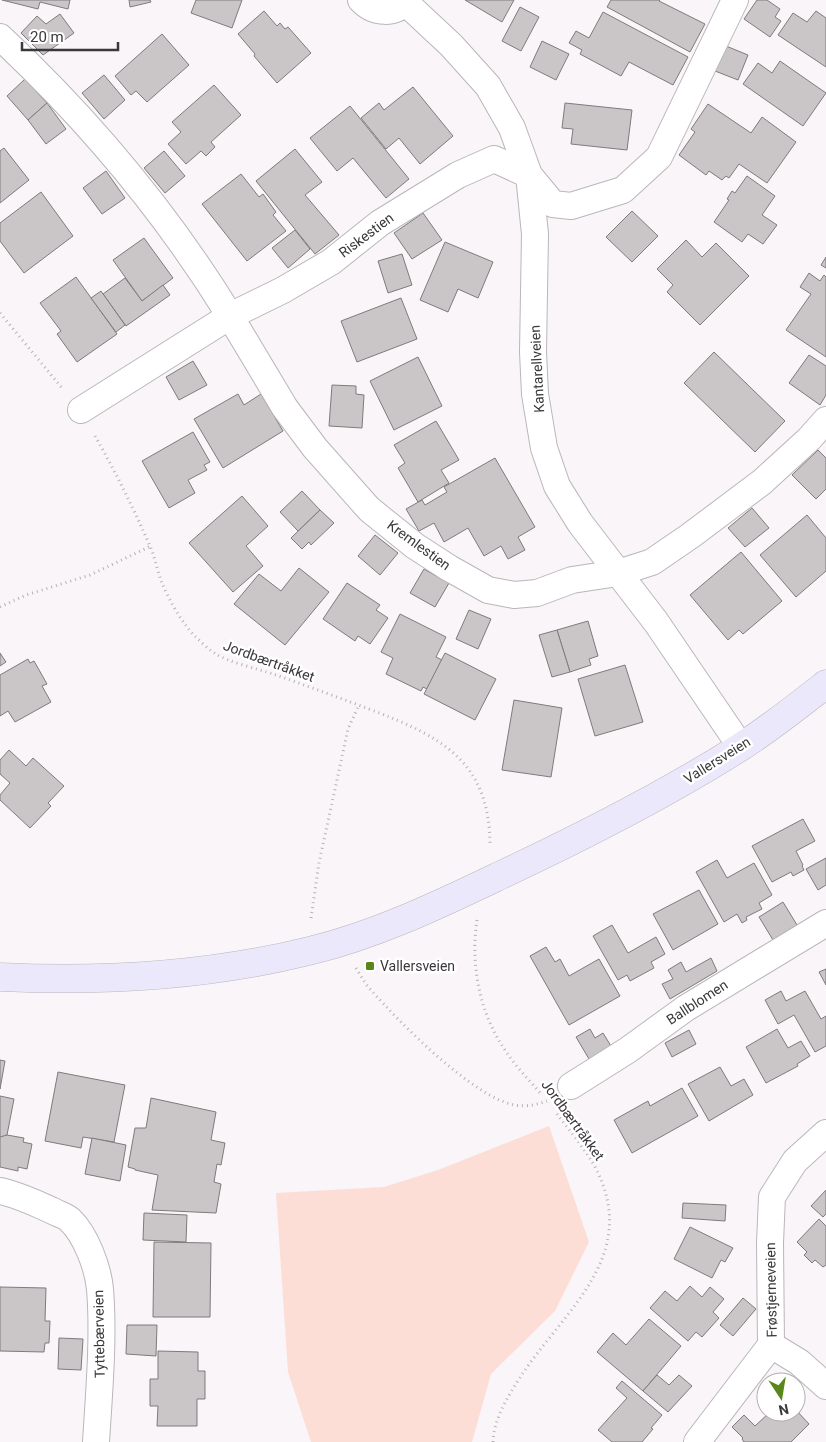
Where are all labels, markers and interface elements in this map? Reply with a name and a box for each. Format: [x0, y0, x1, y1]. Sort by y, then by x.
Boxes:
scale bar [22, 20, 119, 52]
text: 20 m [30, 28, 64, 46]
street label: Riskestien [336, 209, 396, 261]
street label: Kantarellveien [527, 325, 547, 413]
street label: Kremlestien [384, 517, 454, 573]
street label: Jordbærtråkket [221, 637, 317, 685]
street label: Vallersveien [681, 733, 753, 787]
place label: Vallersveien [380, 958, 455, 974]
marker: Vallersveien [364, 960, 376, 972]
street label: Ballblomen [663, 976, 731, 1028]
street label: Jordbærtråkket [538, 1077, 608, 1164]
street label: Frøstjerneveien [762, 1242, 780, 1338]
street label: Tyttebærveien [90, 1290, 108, 1378]
north arrow [756, 1372, 806, 1422]
text: N [777, 1401, 790, 1419]

